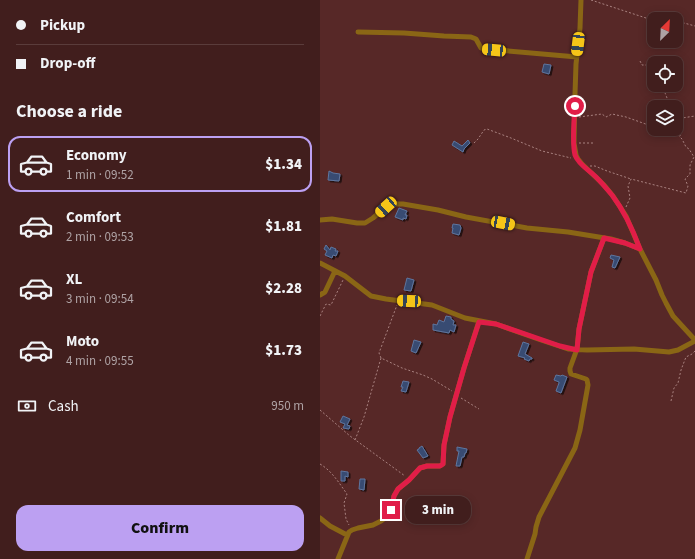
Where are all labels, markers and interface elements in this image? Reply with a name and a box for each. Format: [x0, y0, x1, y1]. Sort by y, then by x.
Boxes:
north arrow [647, 12, 683, 48]
map controls [647, 12, 683, 136]
text: Pickup [40, 15, 85, 36]
car [571, 31, 585, 57]
car [482, 43, 506, 57]
text: Drop-off [40, 53, 95, 74]
button: locate [647, 56, 683, 92]
route start [566, 97, 584, 115]
text: Choose a ride [16, 99, 122, 124]
button: layers [647, 100, 683, 136]
text: Economy [66, 145, 127, 166]
icon: car [18, 146, 54, 182]
text: $1.34 [265, 154, 302, 175]
text: 1 min · 09:52 [66, 166, 134, 184]
car [373, 195, 399, 219]
text: Comfort [66, 207, 121, 228]
icon: car [18, 208, 54, 244]
car [490, 215, 516, 231]
text: $1.81 [265, 216, 302, 237]
text: 2 min · 09:53 [66, 228, 134, 246]
text: XL [66, 269, 82, 290]
icon: car [18, 270, 54, 306]
text: $2.28 [265, 278, 302, 299]
text: 3 min · 09:54 [66, 290, 134, 308]
car [397, 294, 421, 308]
text: Moto [66, 331, 99, 352]
icon: car [18, 332, 54, 368]
text: $1.73 [265, 340, 302, 361]
text: 4 min · 09:55 [66, 352, 134, 370]
icon: cash [16, 395, 38, 417]
text: Cash [48, 396, 79, 417]
text: 950 m [271, 397, 304, 415]
callout: 3 min [405, 496, 471, 524]
route end [382, 501, 400, 519]
text: 3 min [422, 501, 454, 519]
button: Confirm [16, 505, 304, 551]

